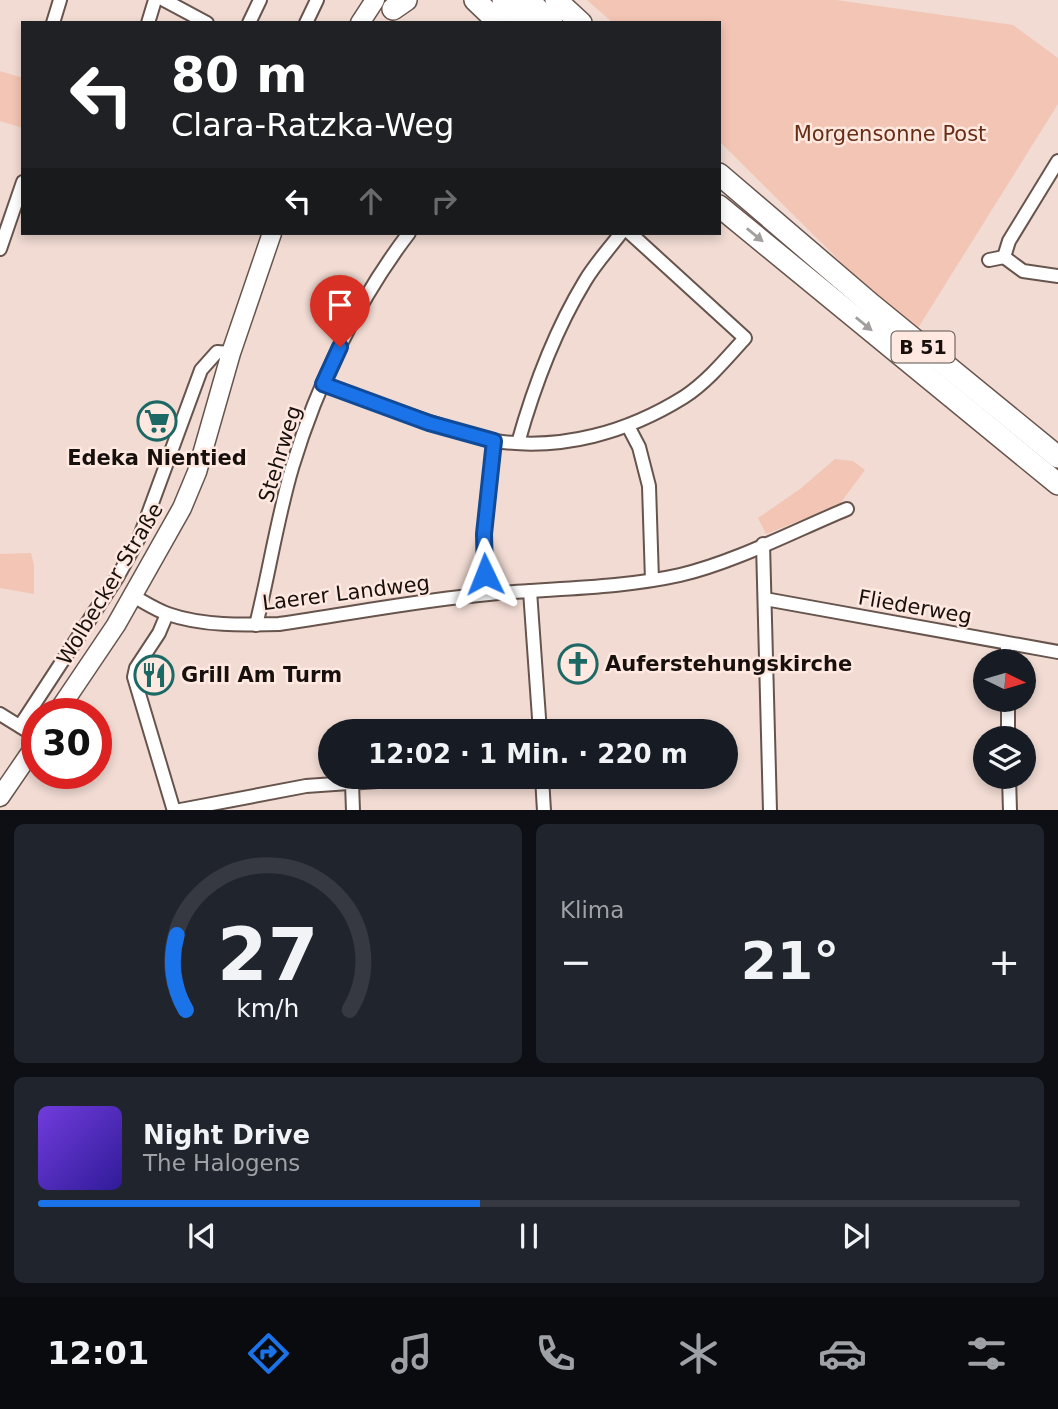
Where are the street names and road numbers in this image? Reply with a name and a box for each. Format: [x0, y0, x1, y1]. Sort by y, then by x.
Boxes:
road number: B 51 [892, 332, 954, 362]
street label: Stehrweg [254, 403, 306, 505]
street label: Wolbecker Straße [52, 499, 168, 669]
street label: Laerer Landweg [261, 571, 431, 615]
street label: Fliederweg [856, 585, 974, 629]

